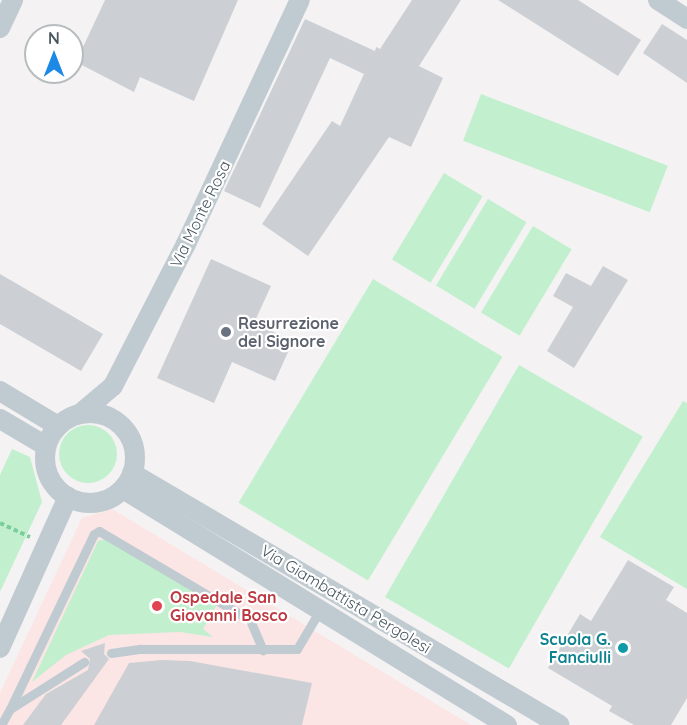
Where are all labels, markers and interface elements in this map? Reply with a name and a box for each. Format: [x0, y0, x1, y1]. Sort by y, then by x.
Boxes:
north arrow [24, 24, 84, 84]
text: N [48, 28, 60, 48]
street label: Via Monte Rosa [166, 157, 234, 271]
place label: Resurrezione del Signore [238, 313, 339, 351]
marker: Resurrezione del Signore [219, 325, 233, 339]
street label: Via Giambattista Pergolesi [258, 541, 434, 657]
place label: Ospedale San Giovanni Bosco [170, 587, 288, 625]
marker: Ospedale San Giovanni Bosco [148, 597, 166, 615]
place label: Scuola G. Fanciulli [540, 629, 611, 667]
marker: Scuola G. Fanciulli [616, 641, 630, 655]

